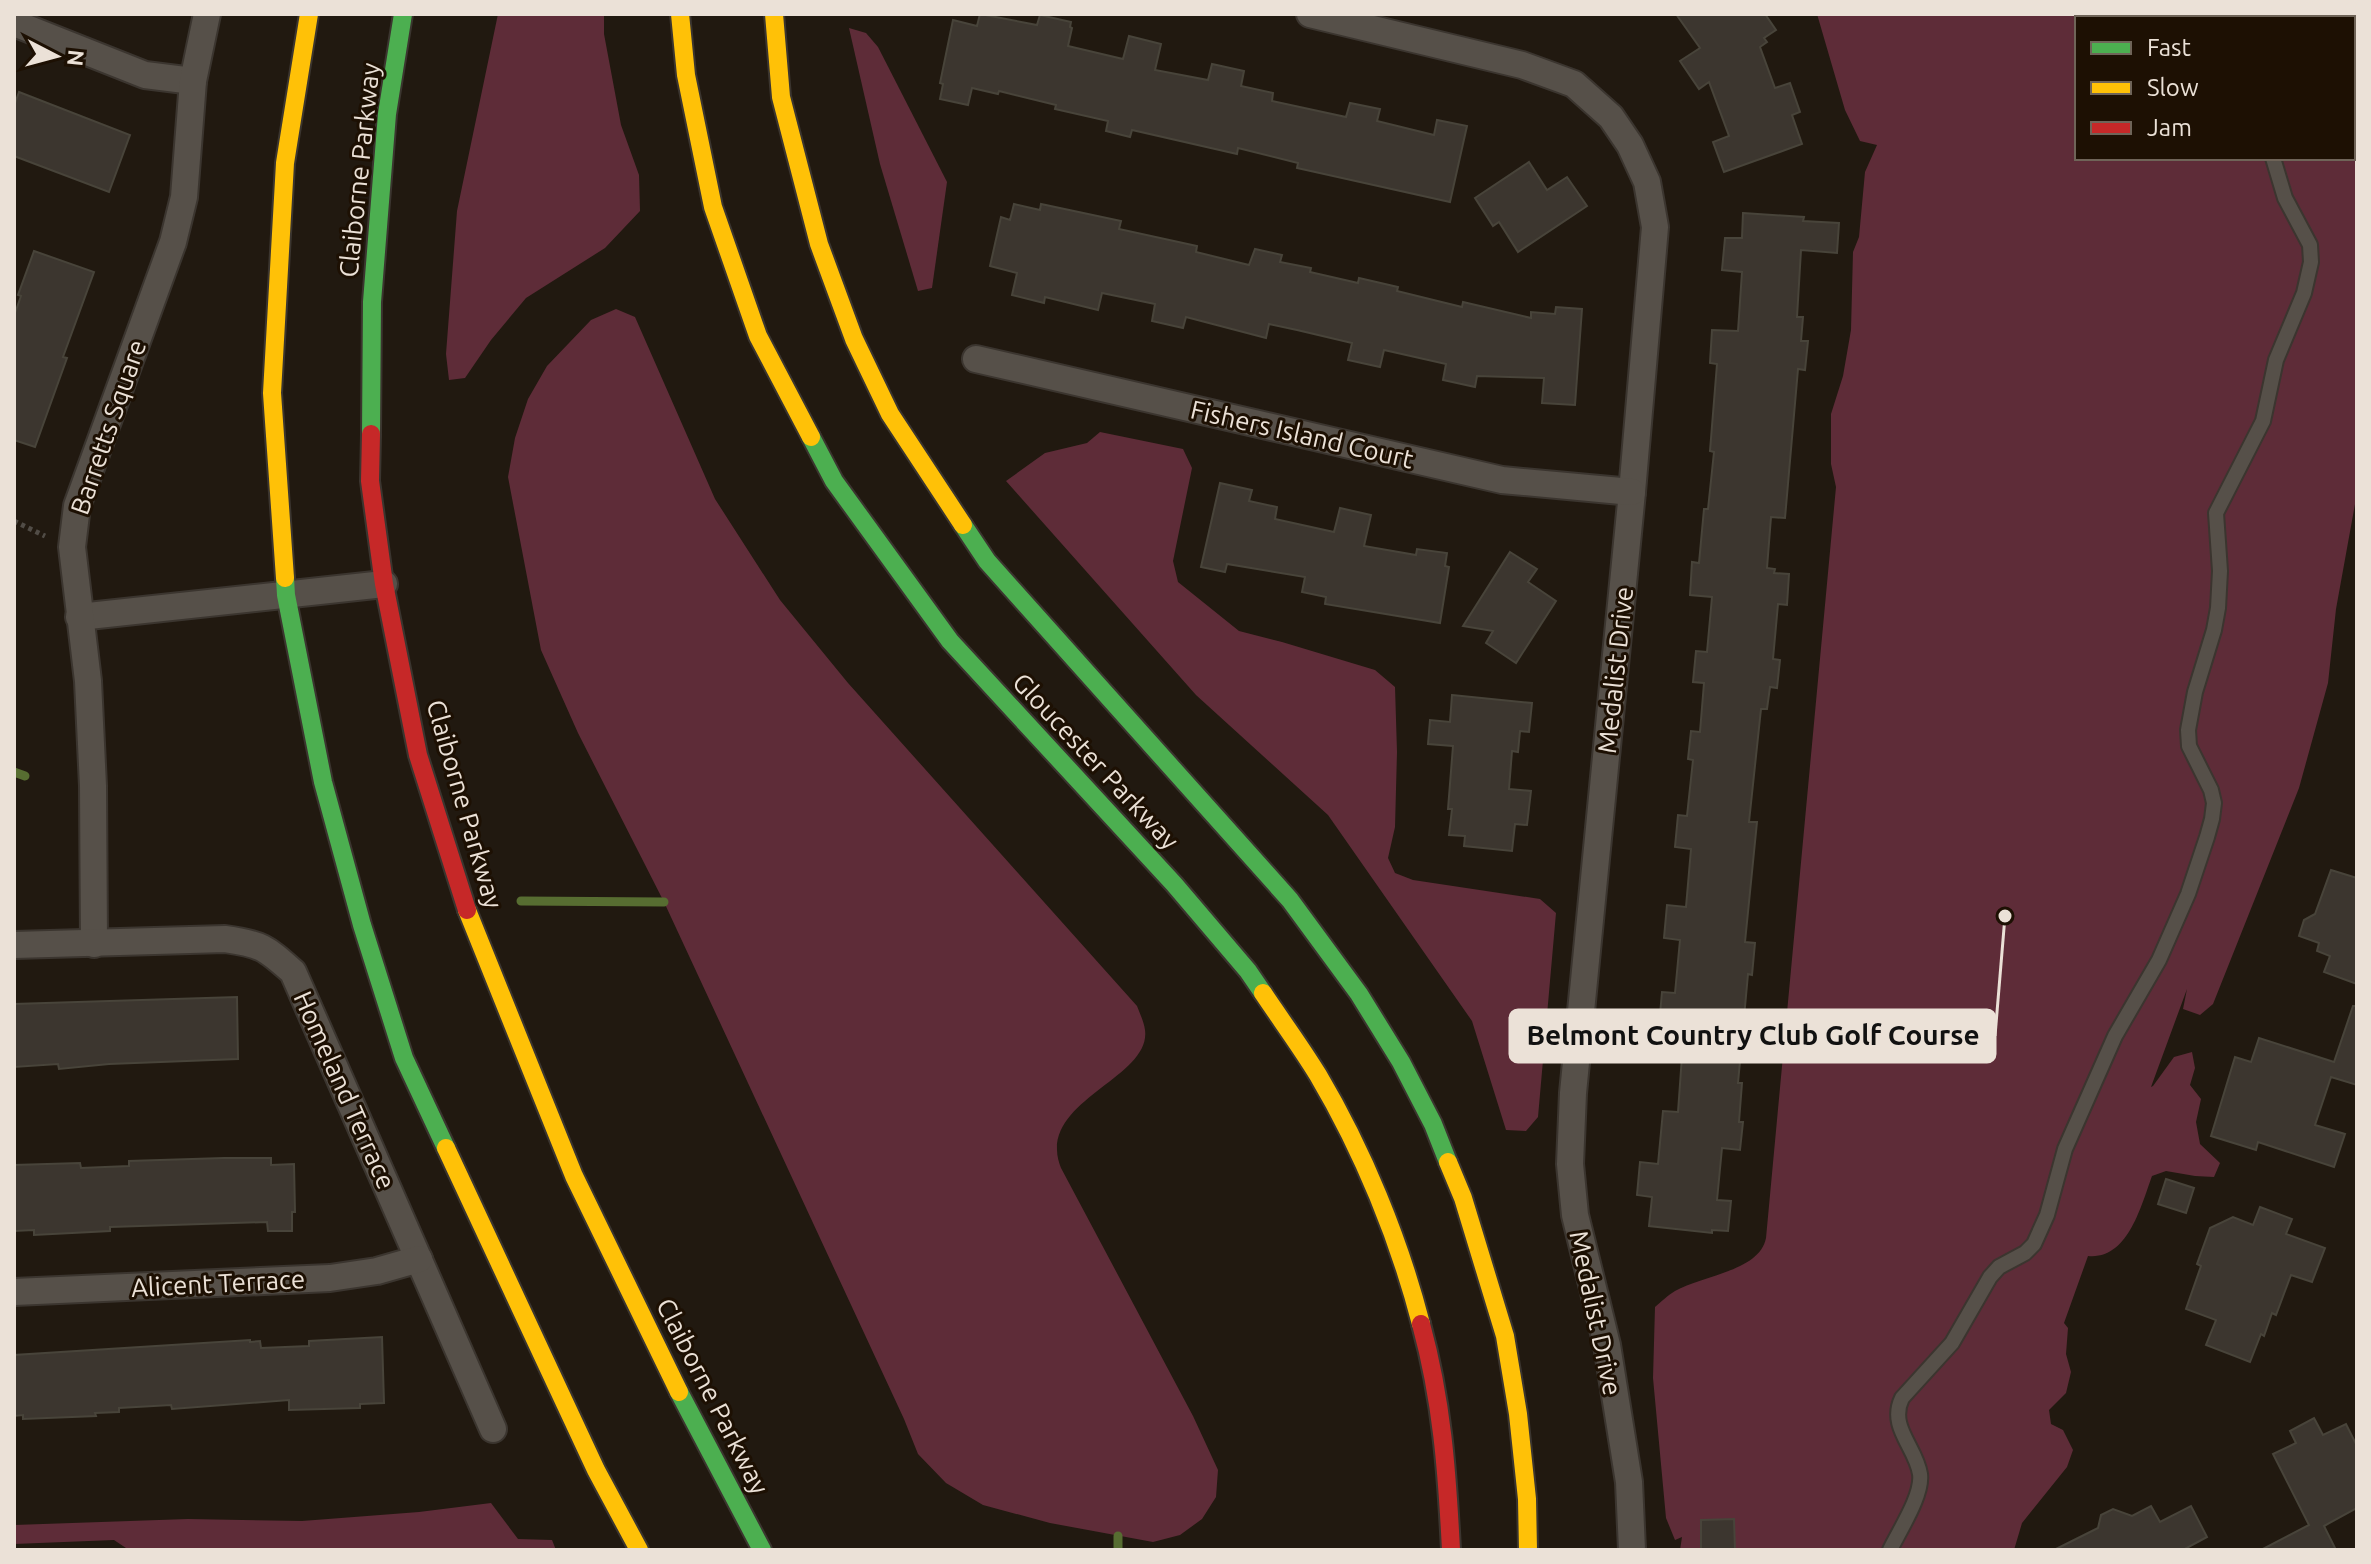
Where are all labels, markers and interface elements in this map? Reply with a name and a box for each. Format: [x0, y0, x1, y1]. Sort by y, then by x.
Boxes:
north arrow [16, 16, 96, 96]
legend [2075, 16, 2355, 160]
text: Fast [2147, 34, 2191, 61]
text: N [63, 49, 90, 68]
street label: Claiborne Parkway [333, 61, 385, 279]
text: Slow [2147, 74, 2199, 101]
text: Jam [2147, 114, 2192, 141]
street label: Barretts Square [65, 336, 151, 518]
street label: Fishers Island Court [1188, 394, 1416, 474]
street label: Medalist Drive [1592, 585, 1638, 755]
street label: Gloucester Parkway [1007, 667, 1185, 855]
street label: Claiborne Parkway [421, 696, 509, 912]
street label: Homeland Terrace [288, 987, 402, 1193]
callout: Belmont Country Club Golf Course [1510, 1010, 1995, 1062]
text: Belmont Country Club Golf Course [1526, 1019, 1980, 1050]
street label: Medalist Drive [1564, 1228, 1628, 1398]
street label: Alicent Terrace [130, 1264, 306, 1302]
street label: Claiborne Parkway [651, 1293, 775, 1499]

